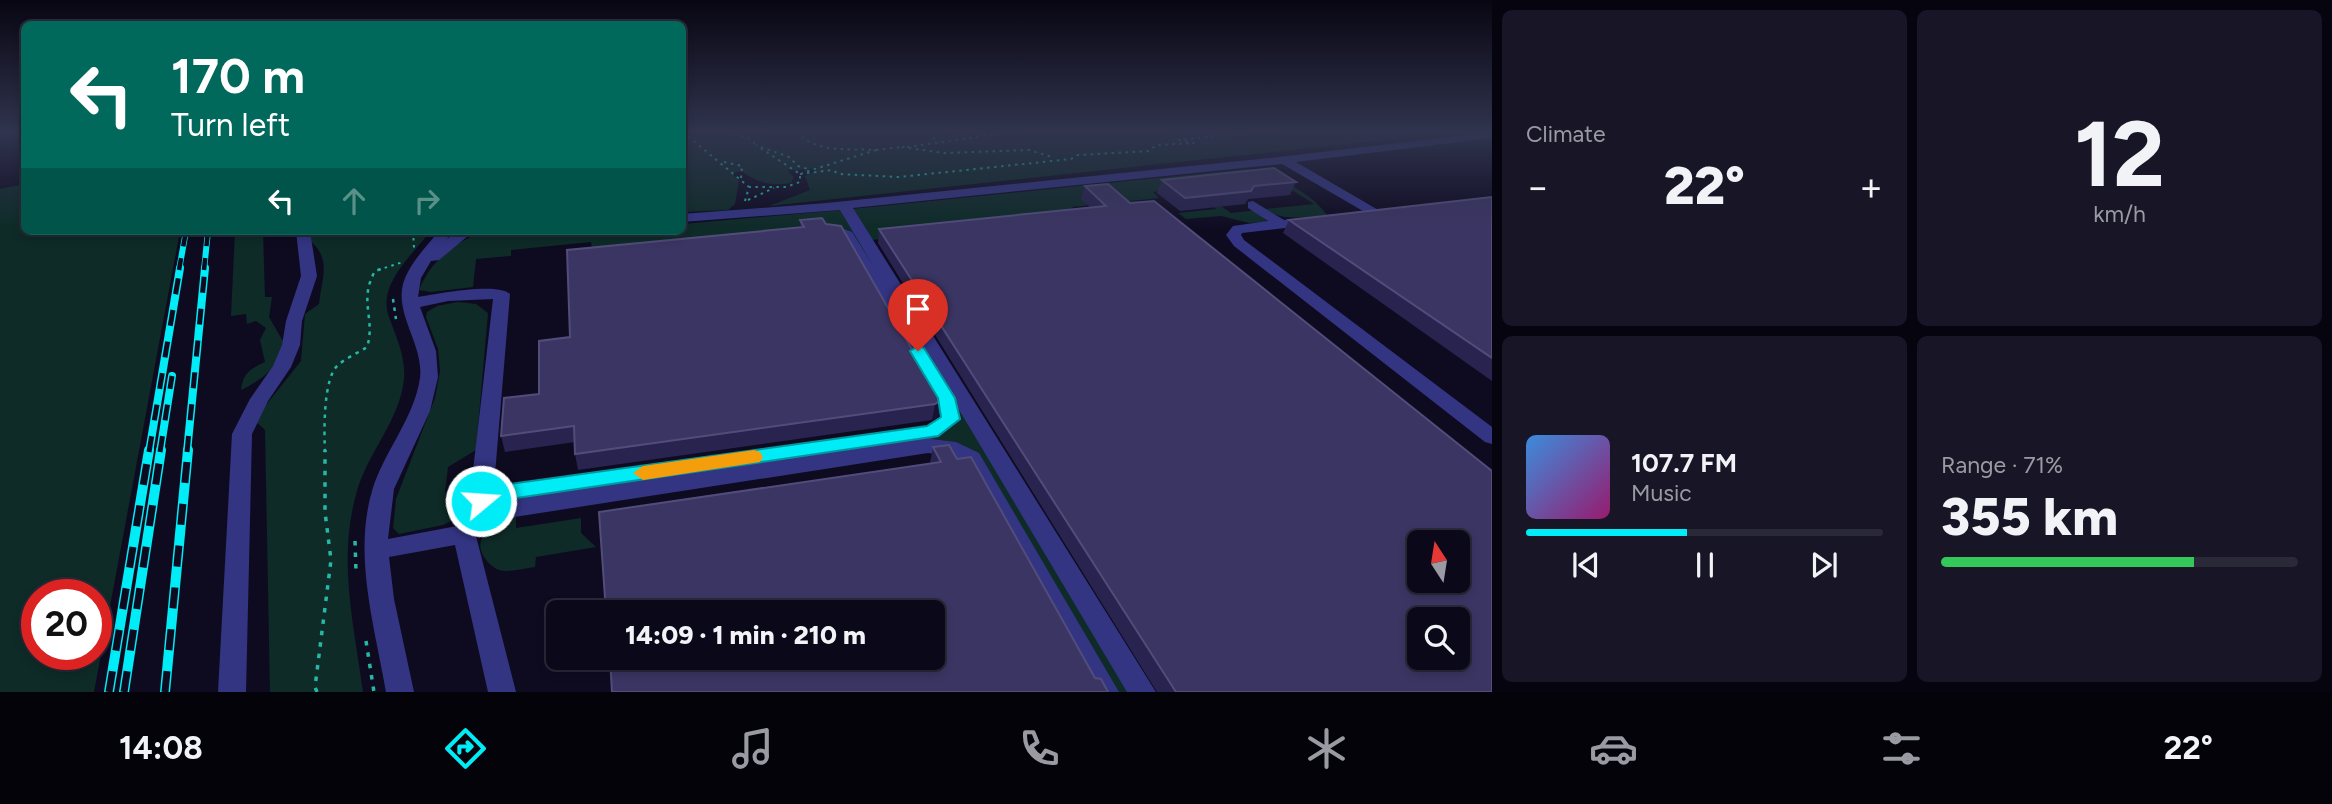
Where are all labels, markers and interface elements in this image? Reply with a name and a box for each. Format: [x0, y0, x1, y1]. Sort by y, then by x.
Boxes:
text: 170 m [171, 46, 305, 105]
icon: left [56, 49, 147, 140]
text: 12 [2074, 100, 2165, 209]
text: Turn left [171, 106, 290, 144]
text: Climate [1526, 120, 1605, 148]
text: 22° [1664, 155, 1745, 217]
text: − [1526, 164, 1550, 210]
text: + [1859, 164, 1883, 210]
icon: left [262, 182, 300, 220]
icon: ahead [335, 182, 373, 220]
icon: right [408, 182, 446, 220]
text: km/h [2093, 200, 2146, 228]
pin [888, 279, 948, 351]
icon: arrive [899, 290, 937, 328]
text: 107.7 FM [1631, 447, 1737, 479]
text: Range · 71% [1941, 451, 2063, 479]
position arrow [444, 464, 518, 538]
text: Music [1631, 479, 1692, 507]
text: 355 km [1941, 486, 2118, 548]
north arrow [1407, 530, 1470, 593]
map controls [1407, 530, 1470, 670]
icon: previous [1567, 546, 1605, 584]
icon: pause [1686, 546, 1724, 584]
icon: next [1805, 546, 1843, 584]
speed limit sign: 20 [21, 579, 112, 670]
button: search [1407, 607, 1470, 670]
text: 14:09 · 1 min · 210 m [625, 619, 866, 651]
icon: directions [441, 724, 490, 773]
icon: music [728, 724, 777, 773]
icon: phone [1015, 724, 1064, 773]
icon: climate [1302, 724, 1351, 773]
icon: car [1589, 724, 1638, 773]
icon: filters [1877, 724, 1926, 773]
text: 14:08 [119, 729, 203, 767]
text: 22° [2164, 729, 2213, 767]

